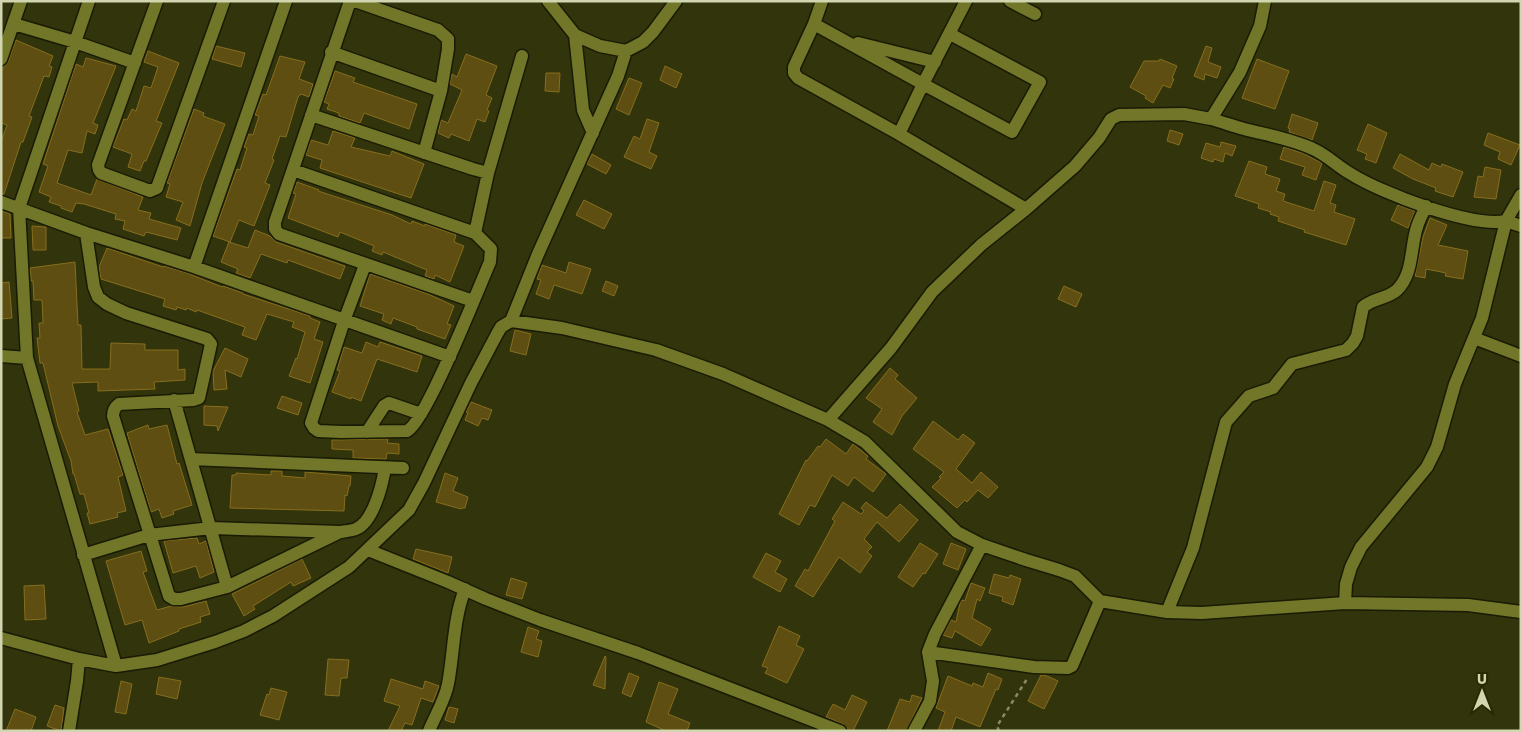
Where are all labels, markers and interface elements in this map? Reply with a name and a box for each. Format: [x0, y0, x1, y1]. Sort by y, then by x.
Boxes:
north arrow [1457, 667, 1507, 717]
text: U [1477, 669, 1487, 689]

